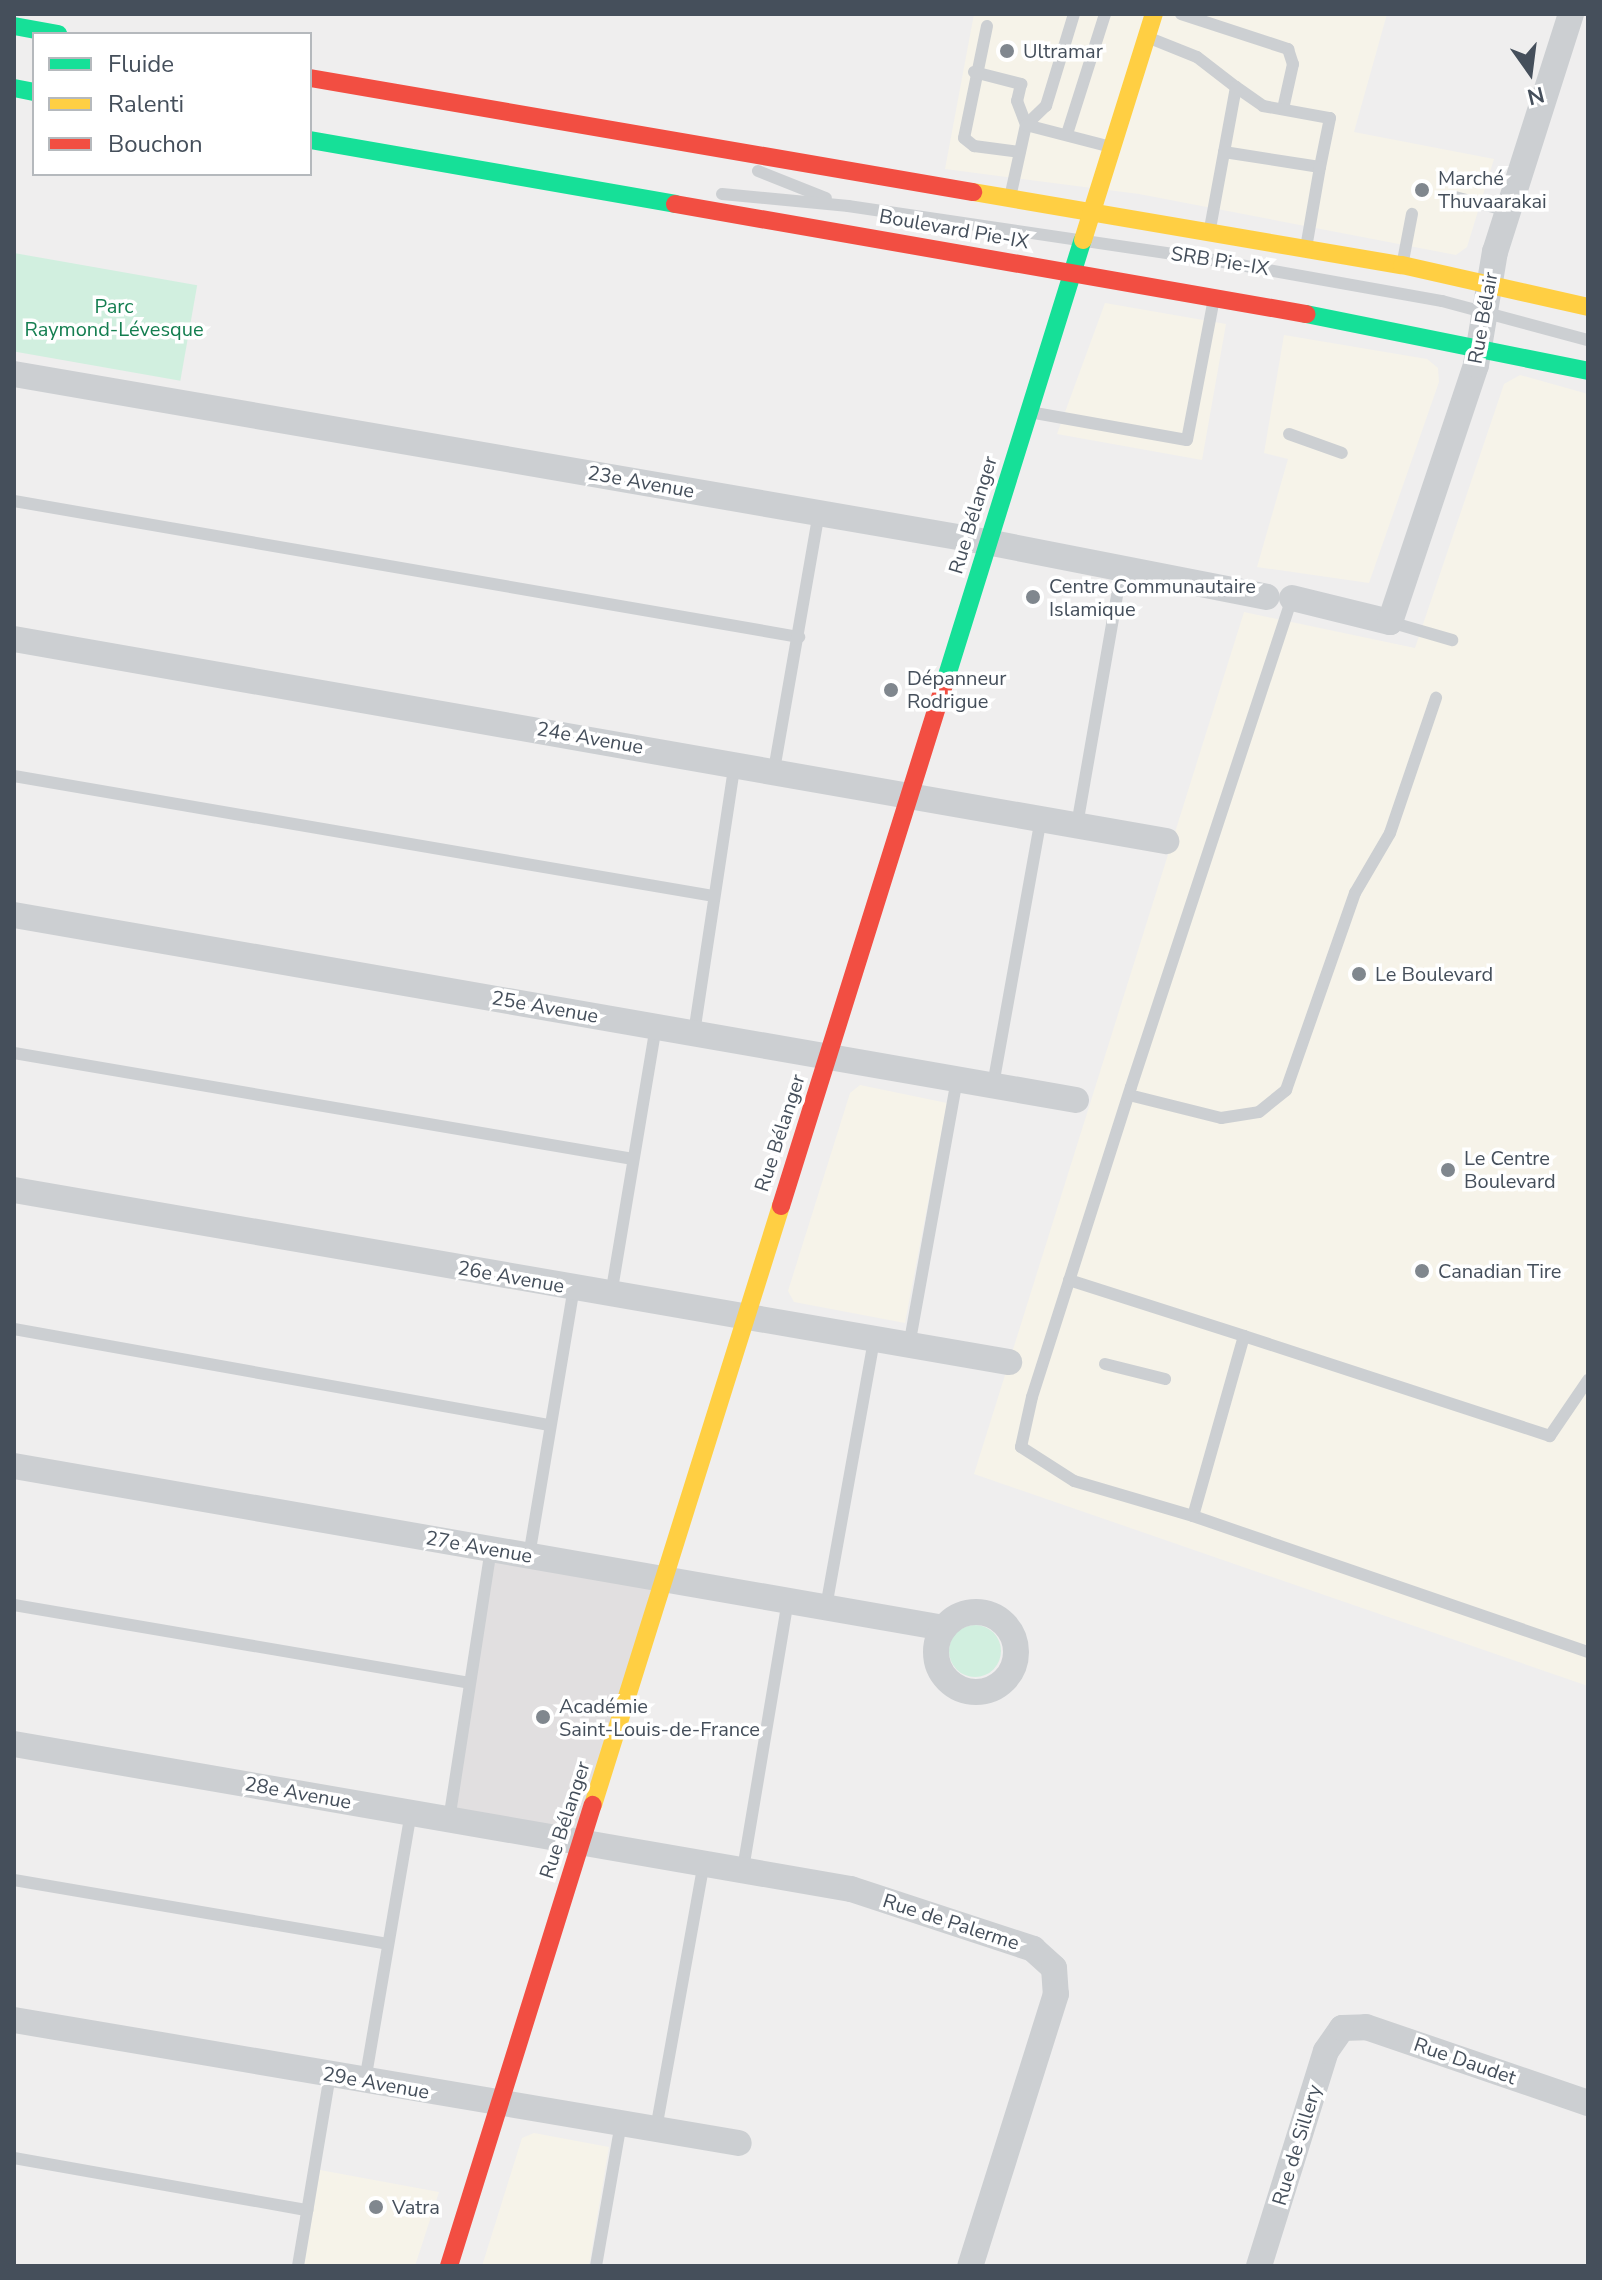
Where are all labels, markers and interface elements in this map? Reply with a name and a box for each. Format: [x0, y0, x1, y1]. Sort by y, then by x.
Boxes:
legend [32, 32, 312, 176]
north arrow [1490, 32, 1570, 112]
place label: Ultramar [1023, 39, 1103, 63]
marker: Ultramar [998, 42, 1016, 60]
text: Fluide [108, 48, 174, 80]
text: N [1524, 79, 1547, 112]
text: Ralenti [108, 88, 184, 120]
text: Bouchon [108, 128, 203, 160]
place label: Marché Thuvaarakai [1438, 166, 1547, 213]
marker: Marché Thuvaarakai [1413, 181, 1431, 199]
street label: Boulevard Pie-IX [877, 204, 1031, 254]
street label: SRB Pie-IX [1169, 241, 1271, 281]
street label: Rue Bélair [1463, 270, 1503, 366]
park label: Parc Raymond-Lévesque [24, 295, 204, 342]
street label: Rue Bélanger [944, 453, 1002, 577]
street label: 23e Avenue [586, 461, 696, 503]
place label: Centre Communautaire Islamique [1049, 574, 1256, 621]
marker: Centre Communautaire Islamique [1024, 588, 1042, 606]
place label: Dépanneur Rodrigue [907, 666, 1006, 713]
marker: Dépanneur Rodrigue [882, 681, 900, 699]
street label: 24e Avenue [535, 717, 645, 759]
place label: Le Boulevard [1375, 962, 1493, 986]
marker: Le Boulevard [1350, 965, 1368, 983]
street label: 25e Avenue [490, 986, 600, 1028]
street label: Rue Bélanger [750, 1071, 810, 1195]
place label: Le Centre Boulevard [1464, 1146, 1556, 1193]
marker: Le Centre Boulevard [1439, 1161, 1457, 1179]
street label: 26e Avenue [456, 1256, 566, 1298]
place label: Canadian Tire [1438, 1259, 1561, 1283]
marker: Canadian Tire [1413, 1262, 1431, 1280]
street label: 27e Avenue [424, 1526, 534, 1568]
place label: Académie Saint-Louis-de-France [559, 1694, 760, 1741]
marker: Académie Saint-Louis-de-France [534, 1708, 552, 1726]
street label: Rue Bélanger [535, 1758, 595, 1882]
street label: 28e Avenue [243, 1772, 353, 1814]
street label: Rue de Palerme [880, 1889, 1022, 1955]
street label: Rue Daudet [1411, 2032, 1519, 2090]
street label: 29e Avenue [321, 2062, 431, 2104]
street label: Rue de Sillery [1267, 2082, 1327, 2208]
place label: Vatra [392, 2195, 440, 2219]
marker: Vatra [367, 2198, 385, 2216]

